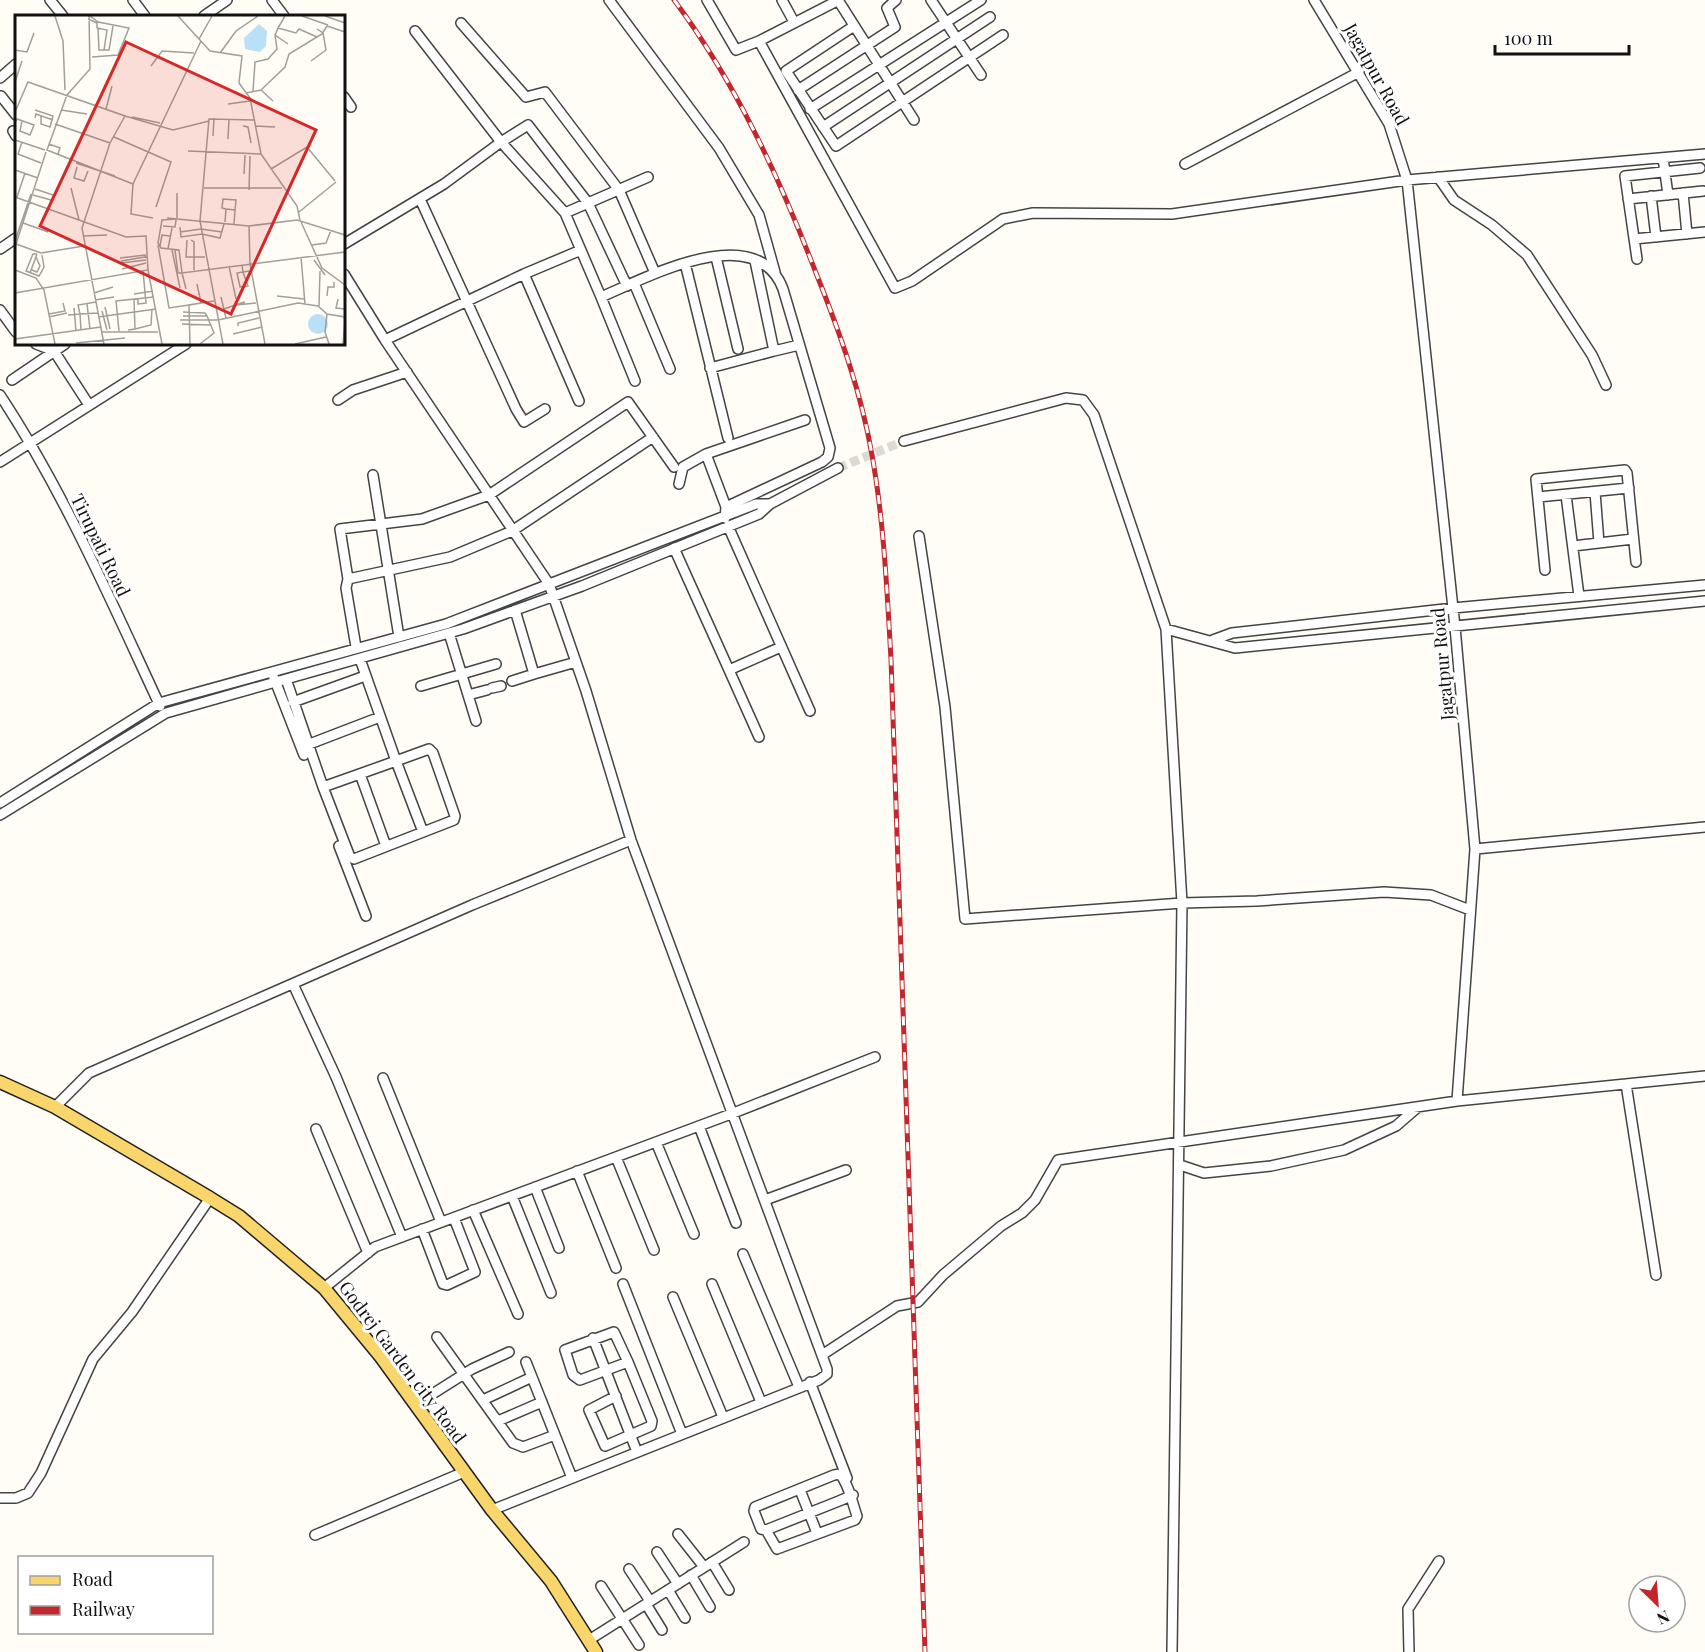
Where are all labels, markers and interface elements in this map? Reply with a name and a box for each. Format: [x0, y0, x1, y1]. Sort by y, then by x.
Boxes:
inset map [15, 15, 345, 345]
street label: Jagatpur Road [1339, 18, 1415, 130]
scale bar [1495, 18, 1628, 56]
text: 100 m [1504, 26, 1553, 50]
street label: Tirupati Road [66, 490, 136, 601]
street label: Jagatpur Road [1425, 606, 1459, 722]
street label: Godrej Garden city Road [334, 1276, 472, 1448]
legend [18, 1556, 213, 1634]
text: Road [72, 1567, 113, 1591]
north arrow [1627, 1574, 1687, 1634]
text: Railway [72, 1597, 135, 1621]
text: N [1653, 1606, 1673, 1630]

